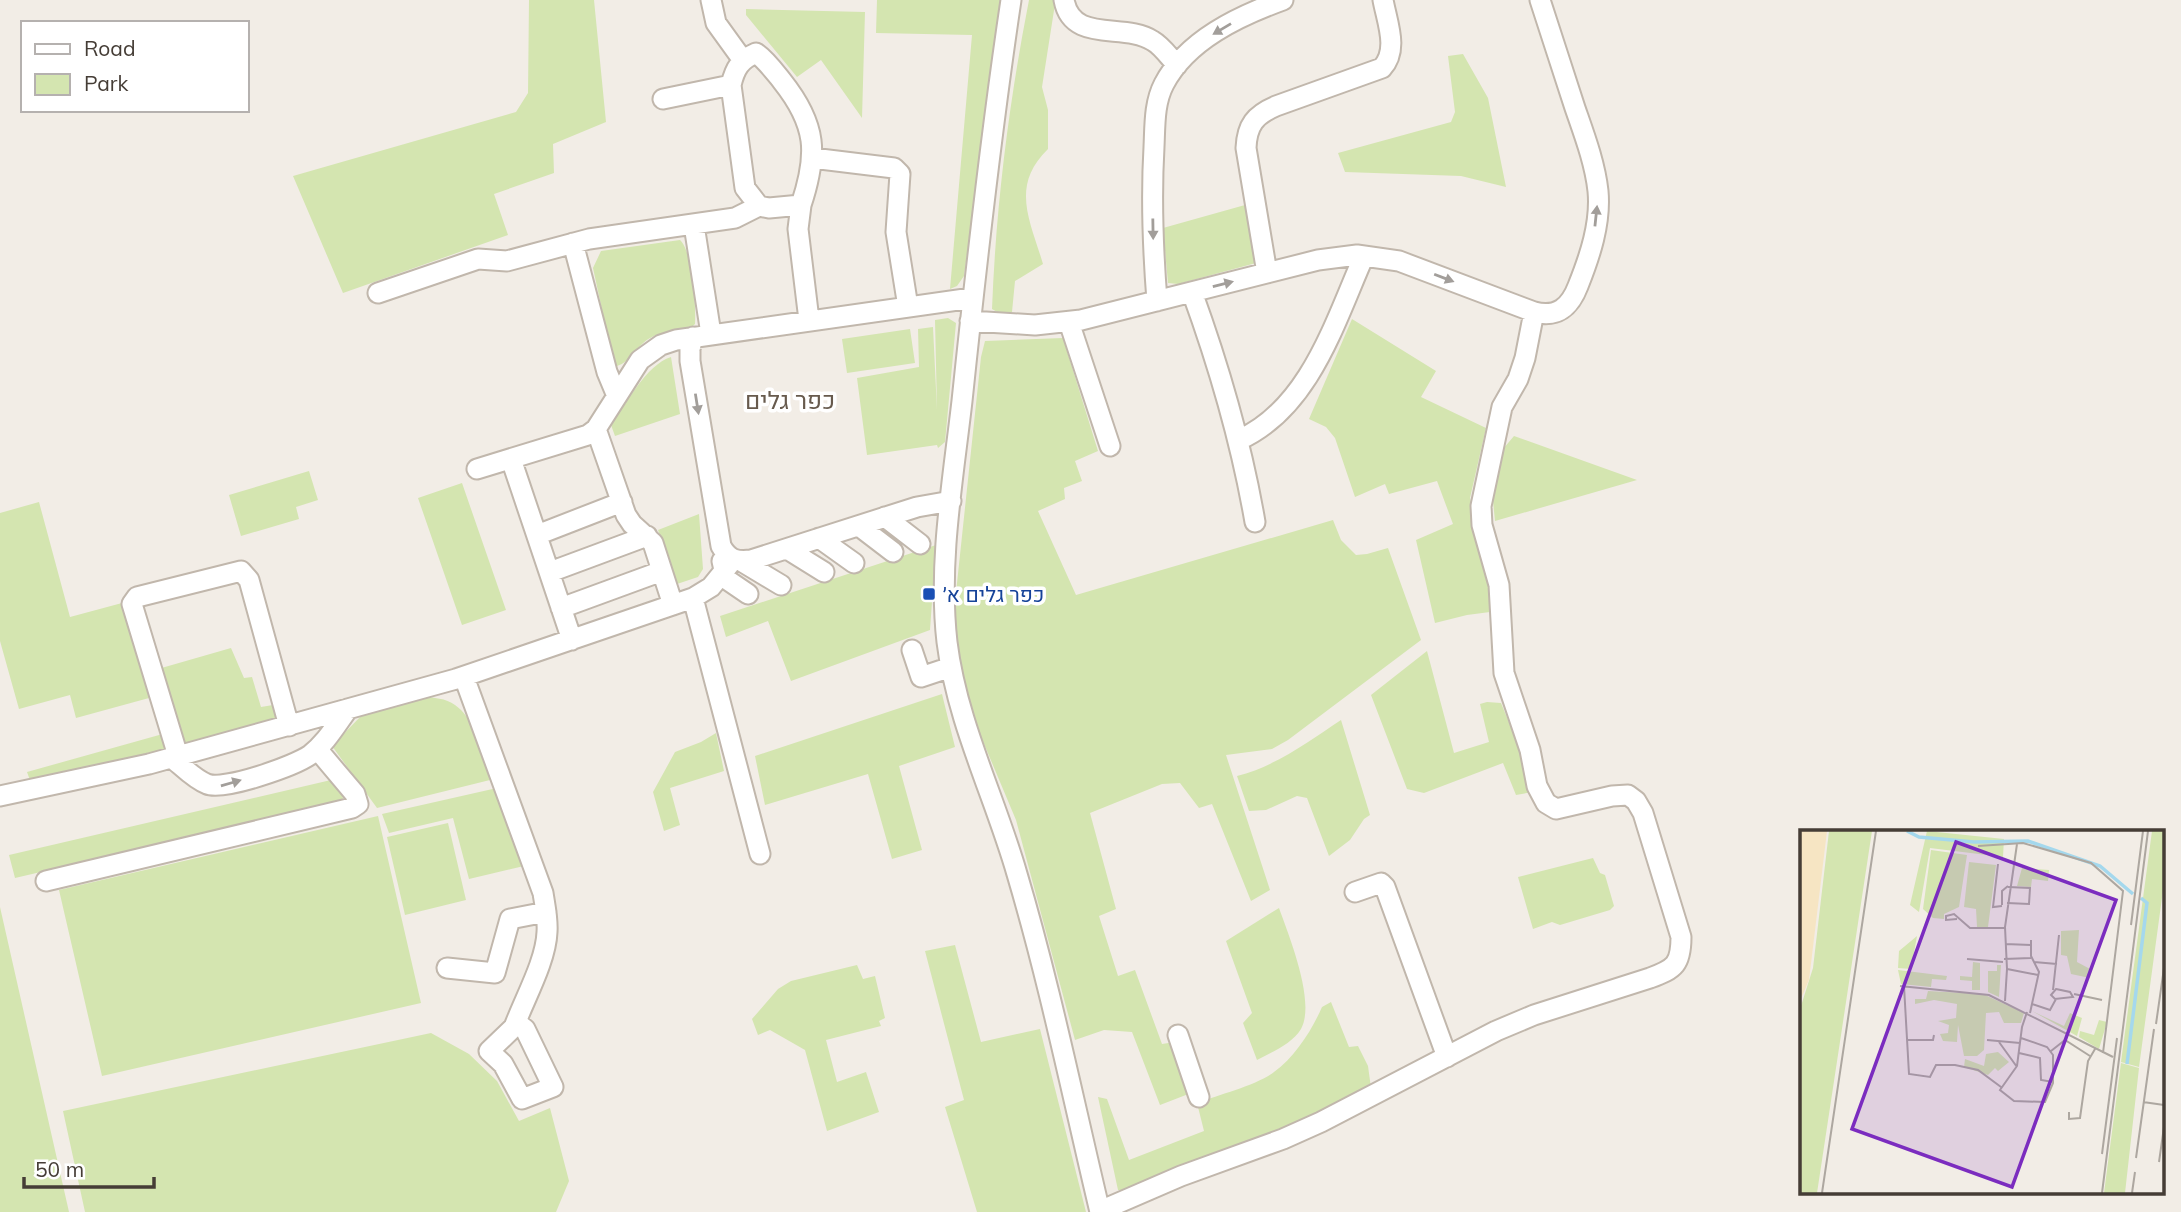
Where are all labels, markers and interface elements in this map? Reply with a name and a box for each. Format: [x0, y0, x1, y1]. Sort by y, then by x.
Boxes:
legend [21, 21, 248, 112]
one-way arrow [1212, 23, 1231, 35]
text: Road [84, 35, 135, 61]
text: Park [84, 70, 128, 96]
one-way arrow [1591, 205, 1602, 227]
one-way arrow [1147, 219, 1159, 241]
one-way arrow [1433, 273, 1454, 284]
one-way arrow [1212, 278, 1234, 289]
district label: כפר גלים [745, 385, 835, 415]
one-way arrow [692, 393, 703, 415]
place label: כפר גלים א׳ [943, 581, 1044, 607]
marker: כפר גלים א׳ [921, 586, 937, 602]
one-way arrow [220, 777, 242, 788]
inset map [1800, 830, 2164, 1194]
scale bar [24, 1146, 154, 1190]
text: 50 m [35, 1156, 84, 1182]

